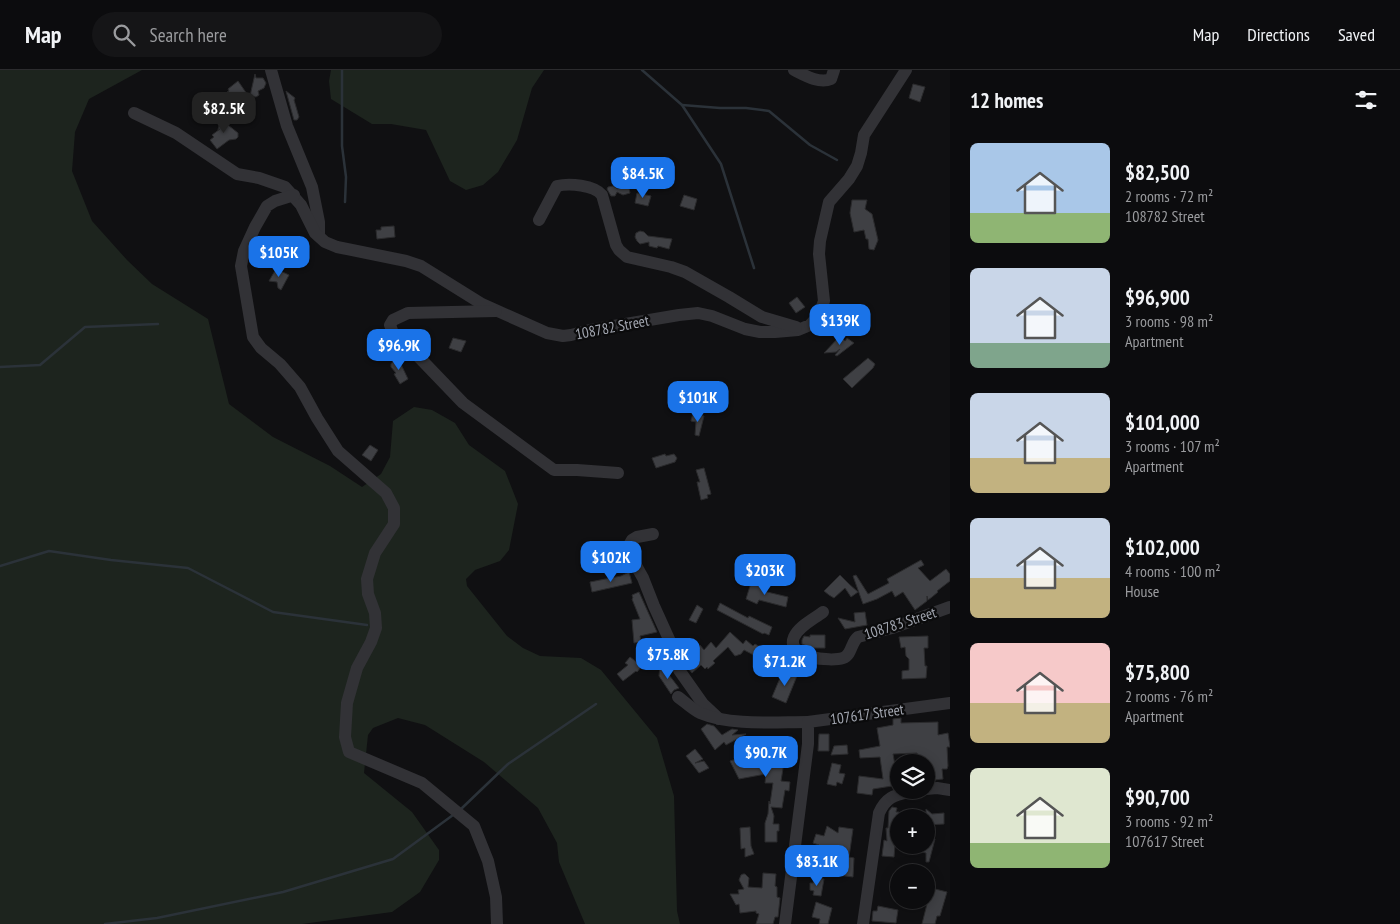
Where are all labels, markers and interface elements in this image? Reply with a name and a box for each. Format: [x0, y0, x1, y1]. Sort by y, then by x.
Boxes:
search box [92, 12, 442, 57]
text: Map [25, 19, 62, 50]
icon: search [110, 21, 138, 49]
text: Search here [150, 23, 227, 47]
text: Map [1193, 23, 1219, 46]
text: Directions [1247, 23, 1310, 46]
text: Saved [1338, 23, 1375, 46]
icon: filters [1352, 86, 1380, 114]
text: 12 homes [970, 87, 1043, 114]
pin: $82.5K [183, 92, 265, 134]
text: $82.5K [203, 98, 245, 118]
pin: $84.5K [602, 156, 684, 199]
text: $82,500 [1125, 159, 1190, 186]
text: $84.5K [622, 163, 664, 183]
icon: home [1010, 163, 1070, 223]
text: 2 rooms · 72 m² [1125, 186, 1213, 206]
text: 108782 Street [1125, 206, 1205, 226]
pin: $105K [244, 236, 314, 278]
text: $105K [260, 242, 298, 262]
text: $96,900 [1125, 284, 1190, 311]
icon: home [1010, 288, 1070, 348]
pin: $139K [805, 304, 875, 346]
text: $139K [821, 310, 859, 330]
street label: 108782 Street [574, 311, 650, 343]
text: 3 rooms · 98 m² [1125, 311, 1213, 331]
pin: $96.9K [358, 328, 440, 371]
text: Apartment [1125, 331, 1184, 351]
text: $96.9K [378, 335, 420, 355]
pin: $101K [663, 380, 733, 423]
text: $101K [679, 387, 717, 407]
text: $101,000 [1125, 409, 1200, 436]
icon: home [1010, 413, 1070, 473]
text: 3 rooms · 107 m² [1125, 436, 1220, 456]
text: Apartment [1125, 456, 1184, 476]
text: $102,000 [1125, 534, 1200, 561]
icon: home [1010, 538, 1070, 598]
pin: $102K [576, 540, 646, 583]
text: $102K [592, 547, 630, 567]
pin: $203K [730, 554, 800, 596]
text: $203K [746, 560, 784, 580]
text: 4 rooms · 100 m² [1125, 561, 1221, 581]
text: House [1125, 581, 1159, 601]
street label: 108783 Street [862, 602, 938, 644]
pin: $75.8K [627, 638, 709, 680]
text: $75.8K [647, 644, 689, 664]
pin: $71.2K [744, 644, 826, 687]
text: $71.2K [764, 651, 806, 671]
text: $75,800 [1125, 659, 1190, 686]
icon: home [1010, 663, 1070, 723]
text: 2 rooms · 76 m² [1125, 686, 1213, 706]
street label: 107617 Street [829, 699, 905, 729]
text: Apartment [1125, 706, 1184, 726]
pin: $90.7K [725, 736, 807, 778]
text: $90.7K [745, 742, 787, 762]
map controls [890, 754, 935, 909]
button: layers [890, 754, 935, 799]
text: $90,700 [1125, 784, 1190, 811]
icon: home [1010, 788, 1070, 848]
button: + [890, 809, 935, 854]
text: 3 rooms · 92 m² [1125, 811, 1213, 831]
text: 107617 Street [1125, 831, 1204, 851]
pin: $83.1K [776, 844, 858, 887]
text: $83.1K [796, 851, 838, 871]
button: − [890, 864, 935, 909]

